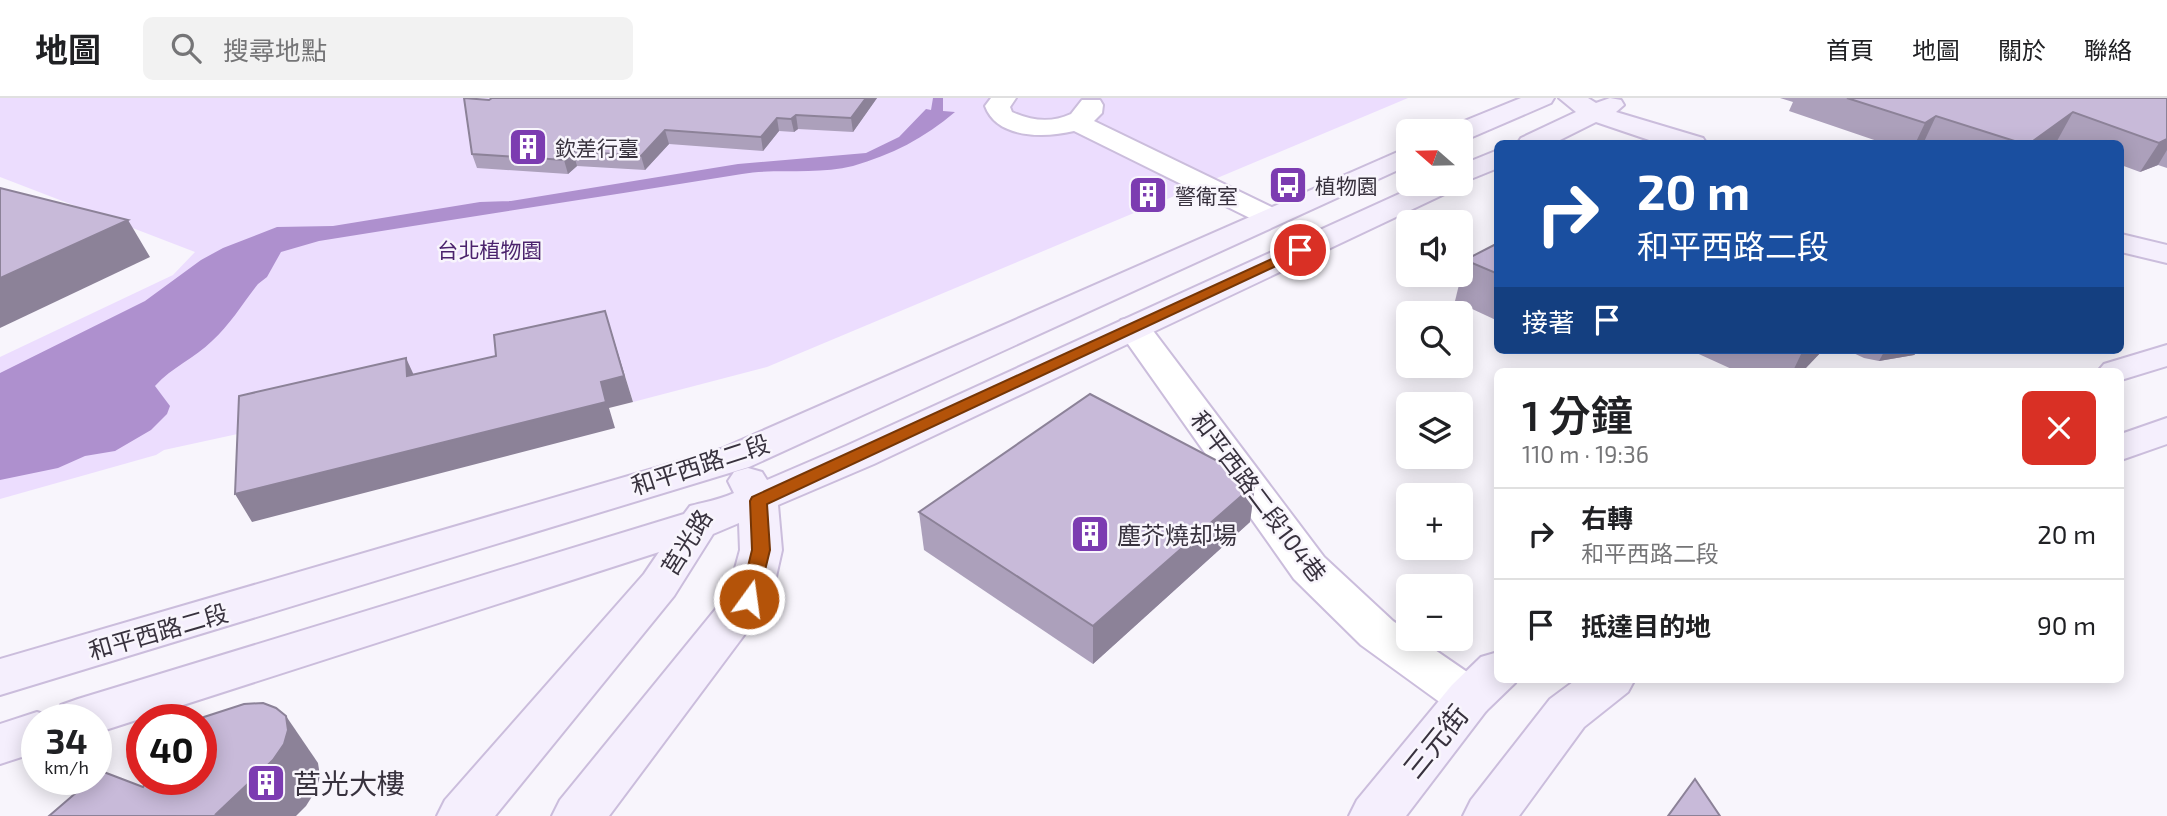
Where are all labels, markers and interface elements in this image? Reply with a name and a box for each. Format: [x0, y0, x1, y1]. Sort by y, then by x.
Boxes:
search box [143, 17, 633, 80]
text: 地圖 [35, 29, 101, 69]
icon: search [167, 29, 205, 67]
text: 搜尋地點 [223, 34, 327, 65]
text: 首頁 [1826, 35, 1874, 64]
text: 地圖 [1912, 35, 1960, 64]
text: 關於 [1998, 35, 2046, 64]
text: 聯絡 [2084, 35, 2132, 64]
north arrow [1396, 119, 1474, 196]
map controls [1396, 119, 1473, 651]
building icon: 欽差行臺 [507, 126, 549, 168]
place label: 欽差行臺 [555, 135, 639, 160]
text: 20 m [1637, 161, 1750, 220]
bus stop icon: 植物園 [1267, 164, 1309, 206]
icon: right [1522, 168, 1613, 259]
place label: 植物園 [1315, 173, 1378, 198]
building icon: 警衛室 [1127, 174, 1169, 216]
place label: 警衛室 [1175, 183, 1238, 208]
button: sound [1396, 210, 1473, 287]
pin [1270, 220, 1330, 280]
text: 和平西路二段 [1637, 226, 1829, 264]
icon: arrive [1281, 231, 1319, 269]
park label: 台北植物園 [438, 237, 543, 262]
button: search [1396, 301, 1473, 378]
icon: arrive [1588, 301, 1626, 339]
text: 接著 [1522, 306, 1574, 337]
text: 1 分鐘 [1522, 389, 1633, 439]
button: close [2022, 391, 2096, 465]
button: layers [1396, 392, 1473, 469]
street label: 和平西路二段104巷 [1185, 405, 1333, 587]
street label: 和平西路二段 [627, 428, 773, 500]
text: 110 m · 19:36 [1522, 440, 1649, 468]
button: + [1396, 483, 1473, 560]
text: 右轉 [1581, 502, 1633, 533]
street label: 莒光路 [655, 504, 717, 580]
building icon: 塵芥燒却場 [1069, 513, 1111, 555]
icon: right [1522, 515, 1560, 553]
text: 20 m [2037, 518, 2096, 549]
place label: 塵芥燒却場 [1117, 520, 1237, 549]
text: 和平西路二段 [1581, 539, 1719, 567]
position arrow [712, 562, 786, 636]
button: − [1396, 574, 1473, 651]
street label: 和平西路二段 [85, 597, 231, 665]
icon: arrive [1522, 606, 1560, 644]
text: 90 m [2037, 609, 2096, 640]
text: 抵達目的地 [1581, 610, 1711, 641]
street label: 三元街 [1395, 698, 1475, 784]
speed limit sign: 40 [126, 704, 217, 795]
text: 34 [45, 719, 88, 761]
text: km/h [44, 756, 89, 778]
building icon: 莒光大樓 [245, 762, 287, 804]
place label: 莒光大樓 [293, 766, 405, 800]

